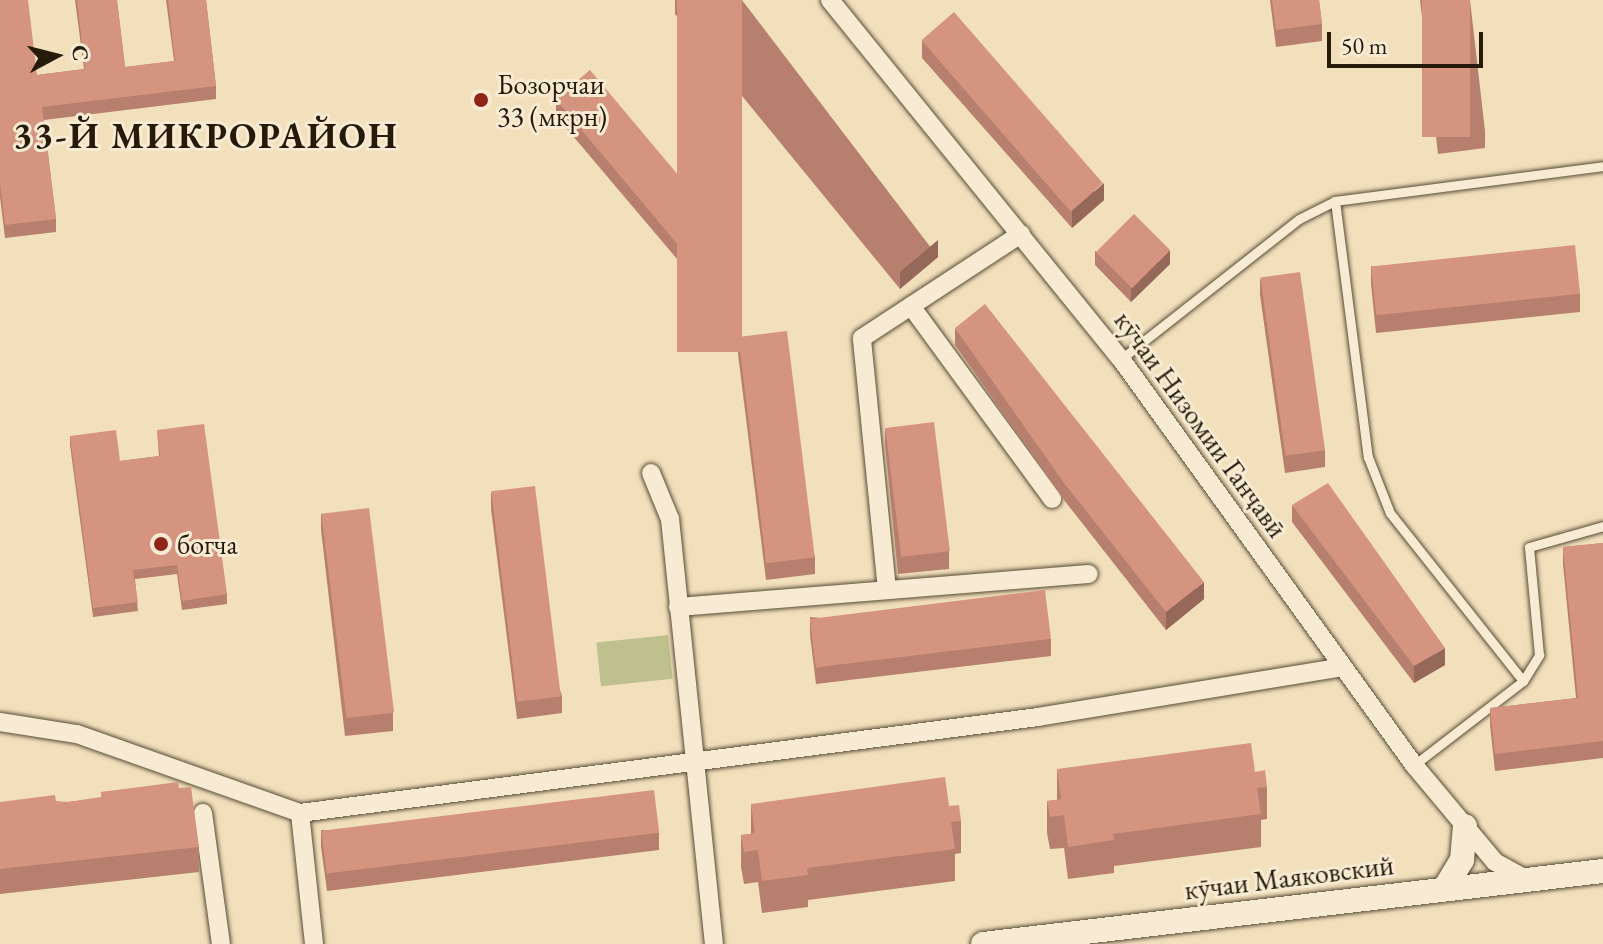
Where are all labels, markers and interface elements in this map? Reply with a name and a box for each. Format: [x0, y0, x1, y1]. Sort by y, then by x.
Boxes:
north arrow [16, 16, 96, 96]
scale bar [1331, 16, 1487, 66]
text: 50 m [1341, 30, 1388, 61]
text: С [65, 43, 96, 63]
place label: Бозорчаи 33 (мкрн) [497, 67, 607, 133]
marker: Бозорчаи 33 (мкрн) [472, 91, 490, 109]
district label: 33-Й МИКРОРАЙОН [13, 114, 399, 158]
street label: кӯчаи Низомии Ганҷавӣ [1108, 304, 1294, 544]
place label: богча [177, 527, 238, 561]
marker: богча [152, 535, 170, 553]
street label: кӯчаи Маяковский [1182, 847, 1396, 907]

